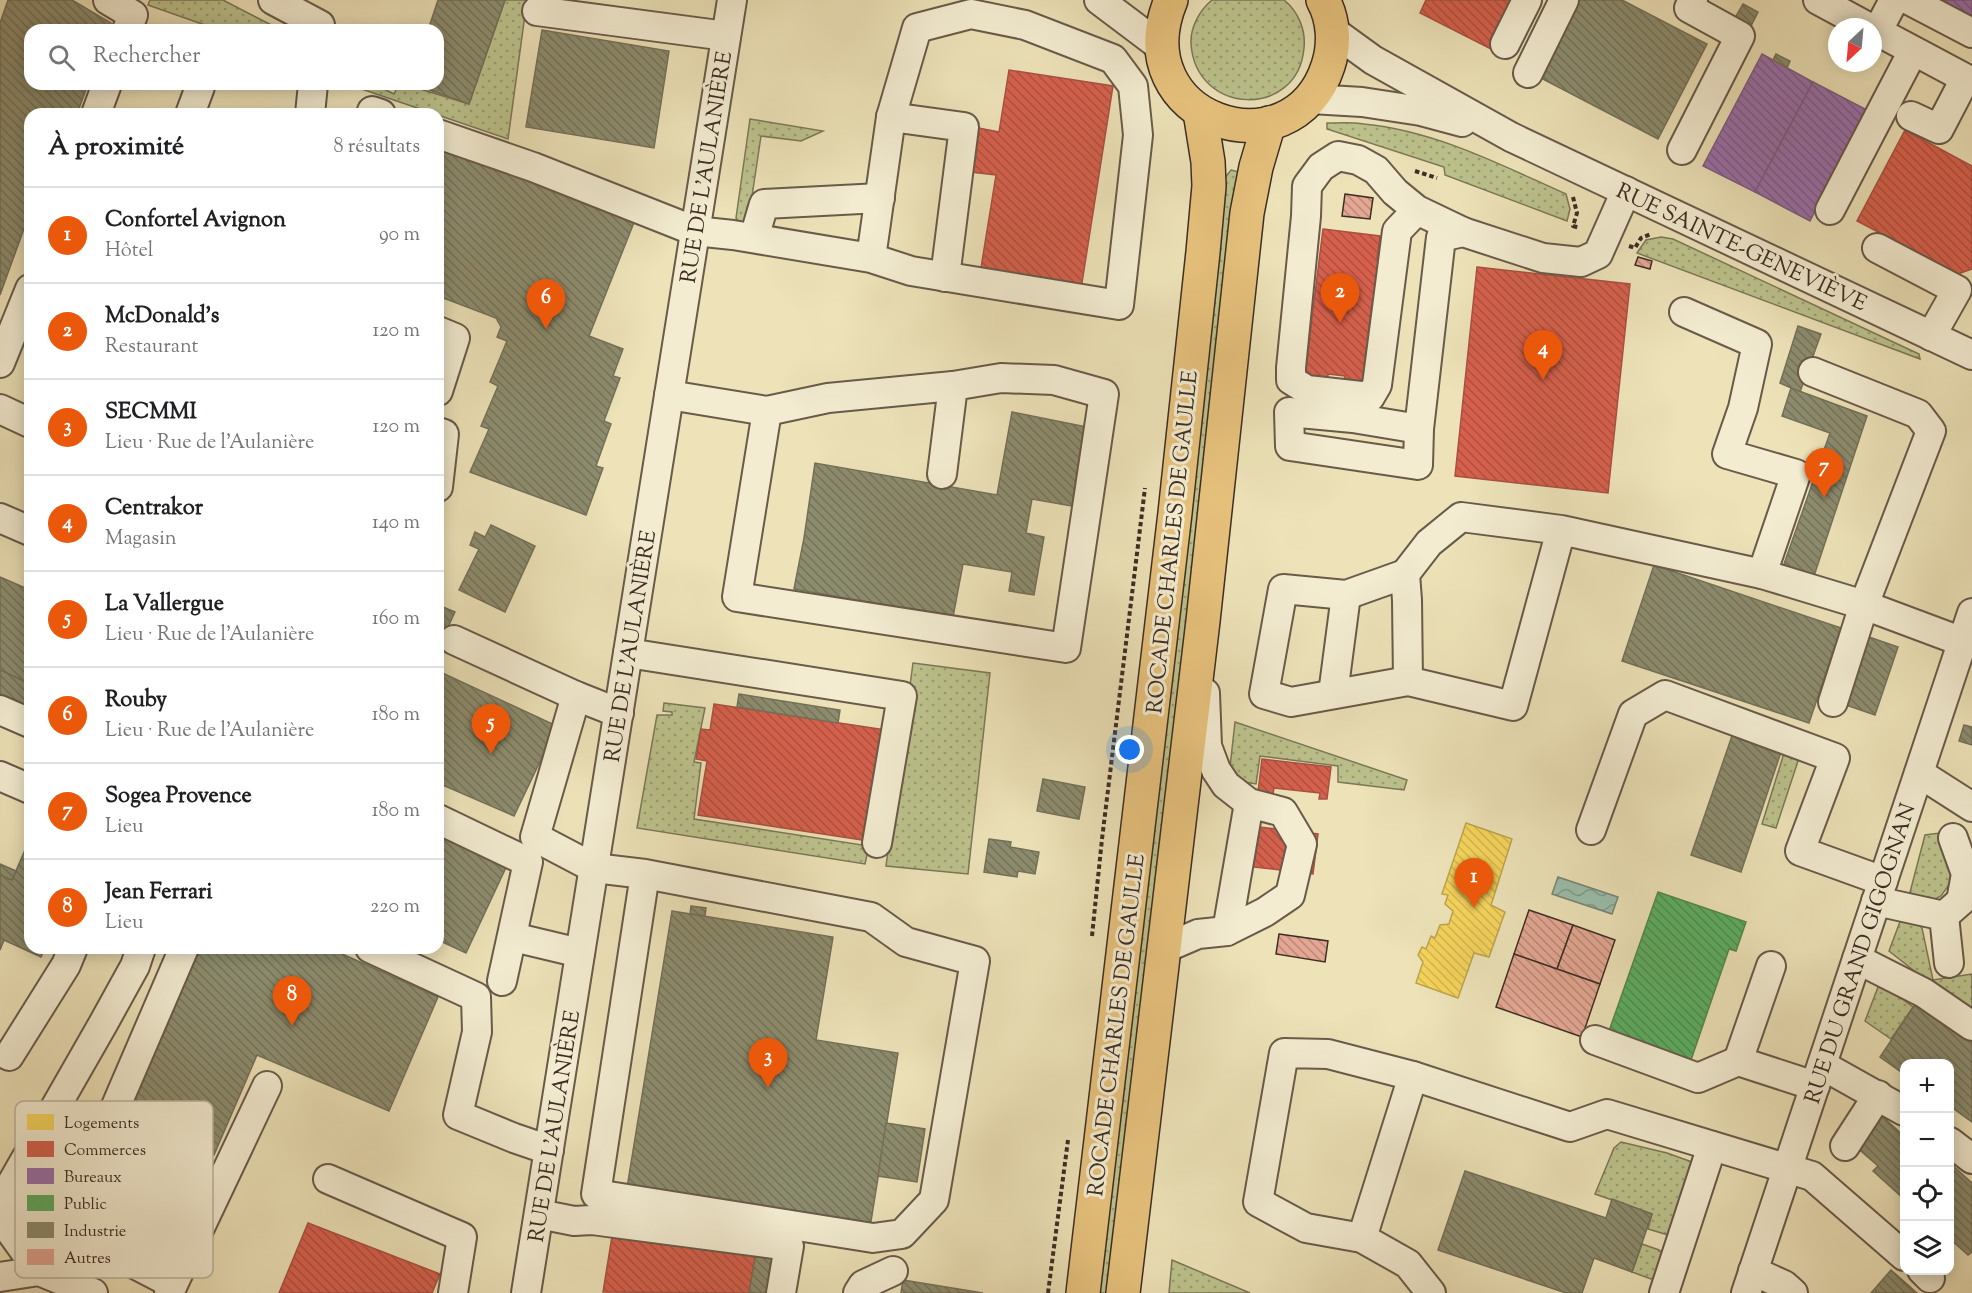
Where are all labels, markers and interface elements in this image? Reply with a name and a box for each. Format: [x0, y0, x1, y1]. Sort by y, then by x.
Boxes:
north arrow [1828, 18, 1882, 72]
search box [24, 24, 444, 90]
icon: search [45, 41, 78, 74]
text: Rechercher [93, 41, 200, 73]
street label: RUE DE L'AULANIÈRE [673, 49, 742, 286]
text: À proximité [48, 129, 184, 166]
text: 8 résultats [334, 133, 420, 162]
street label: RUE SAINTE-GENEVIÈVE [1610, 176, 1872, 321]
text: Confortel Avignon [105, 205, 286, 237]
text: 1 [64, 221, 71, 250]
text: 90 m [379, 221, 420, 250]
text: Hôtel [105, 237, 153, 266]
pin: 2 [1320, 274, 1360, 323]
pin: 6 [526, 280, 566, 329]
text: McDonald's [105, 301, 219, 333]
text: 2 [63, 317, 72, 346]
text: 120 m [372, 317, 420, 346]
pin: 4 [1524, 330, 1562, 380]
text: Restaurant [105, 333, 198, 362]
street label: ROCADE CHARLES DE GAULLE [1140, 369, 1208, 715]
text: SECMMI [105, 397, 197, 429]
text: 3 [63, 413, 72, 442]
text: 120 m [372, 413, 420, 442]
text: Lieu · Rue de l'Aulanière [105, 429, 314, 458]
pin: 7 [1804, 448, 1844, 498]
text: Centrakor [105, 493, 203, 525]
text: 4 [62, 509, 73, 538]
text: 140 m [372, 509, 420, 538]
text: Magasin [105, 525, 177, 554]
street label: RUE DE L'AULANIÈRE [597, 528, 666, 765]
text: La Vallergue [105, 589, 224, 621]
text: 5 [64, 605, 71, 634]
text: 160 m [372, 605, 420, 634]
text: Lieu · Rue de l'Aulanière [105, 621, 314, 650]
text: Rouby [105, 685, 167, 717]
text: 6 [63, 701, 72, 730]
text: 180 m [372, 701, 420, 730]
pin: 5 [472, 704, 510, 754]
text: Lieu · Rue de l'Aulanière [105, 717, 314, 746]
your location [1115, 735, 1144, 764]
text: Sogea Provence [105, 781, 252, 813]
text: 7 [62, 797, 73, 826]
text: 180 m [372, 797, 420, 826]
street label: RUE DU GRAND GIGOGNAN [1798, 799, 1926, 1108]
text: Lieu [105, 813, 143, 842]
street label: ROCADE CHARLES DE GAULLE [1081, 852, 1155, 1198]
pin: 1 [1454, 858, 1494, 908]
text: Jean Ferrari [105, 877, 212, 909]
text: 8 [63, 893, 73, 922]
text: 220 m [370, 893, 420, 922]
text: Lieu [105, 909, 143, 938]
pin: 8 [272, 976, 312, 1026]
street label: RUE DE L'AULANIÈRE [521, 1008, 590, 1245]
pin: 3 [748, 1038, 788, 1088]
map controls [1900, 1059, 1954, 1275]
button: + [1900, 1059, 1954, 1113]
legend [15, 1101, 213, 1278]
text: Logements [64, 1113, 139, 1136]
button: − [1900, 1113, 1954, 1167]
text: Commerces [64, 1140, 146, 1163]
text: Bureaux [64, 1167, 122, 1190]
button: locate [1900, 1167, 1954, 1221]
text: Public [64, 1194, 107, 1217]
text: Industrie [64, 1221, 126, 1244]
button: layers [1900, 1221, 1954, 1275]
text: Autres [64, 1248, 111, 1271]

